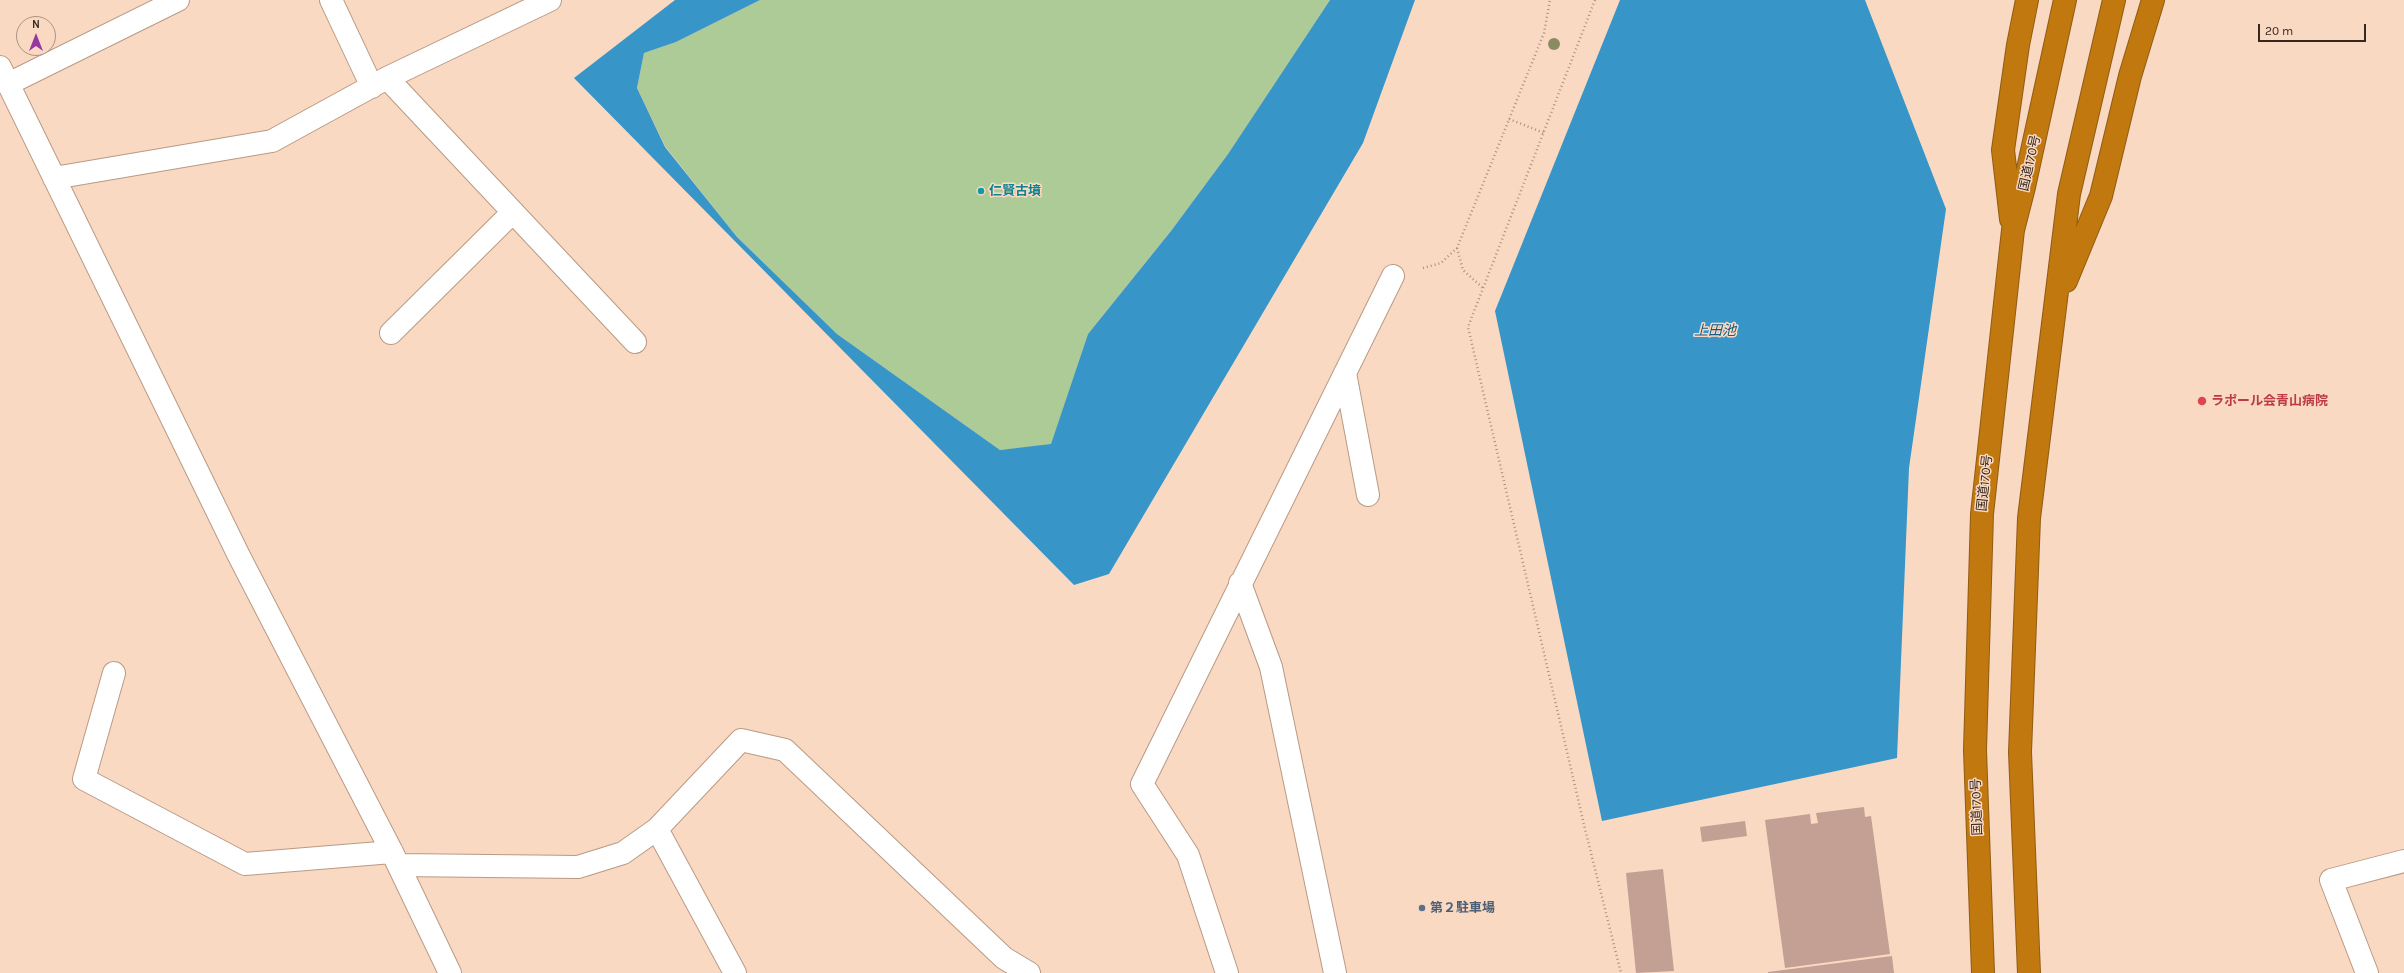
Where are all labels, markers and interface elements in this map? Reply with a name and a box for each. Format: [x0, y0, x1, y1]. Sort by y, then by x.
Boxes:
north arrow [16, 16, 56, 56]
scale bar [2260, 16, 2368, 42]
text: N [32, 18, 40, 31]
text: 20 m [2265, 24, 2293, 38]
street label: 国道170号 [2016, 133, 2044, 193]
place label: 仁賢古墳 [989, 183, 1041, 199]
marker: 仁賢古墳 [976, 186, 986, 196]
water label: 上田池 [1694, 323, 1736, 339]
place label: ラポール会青山病院 [2211, 393, 2328, 409]
marker: ラポール会青山病院 [2196, 395, 2208, 407]
street label: 国道170号 [1974, 454, 1996, 512]
street label: 国道170号 [1968, 778, 1986, 836]
place label: 第２駐車場 [1430, 900, 1495, 916]
marker: 第２駐車場 [1417, 903, 1427, 913]

